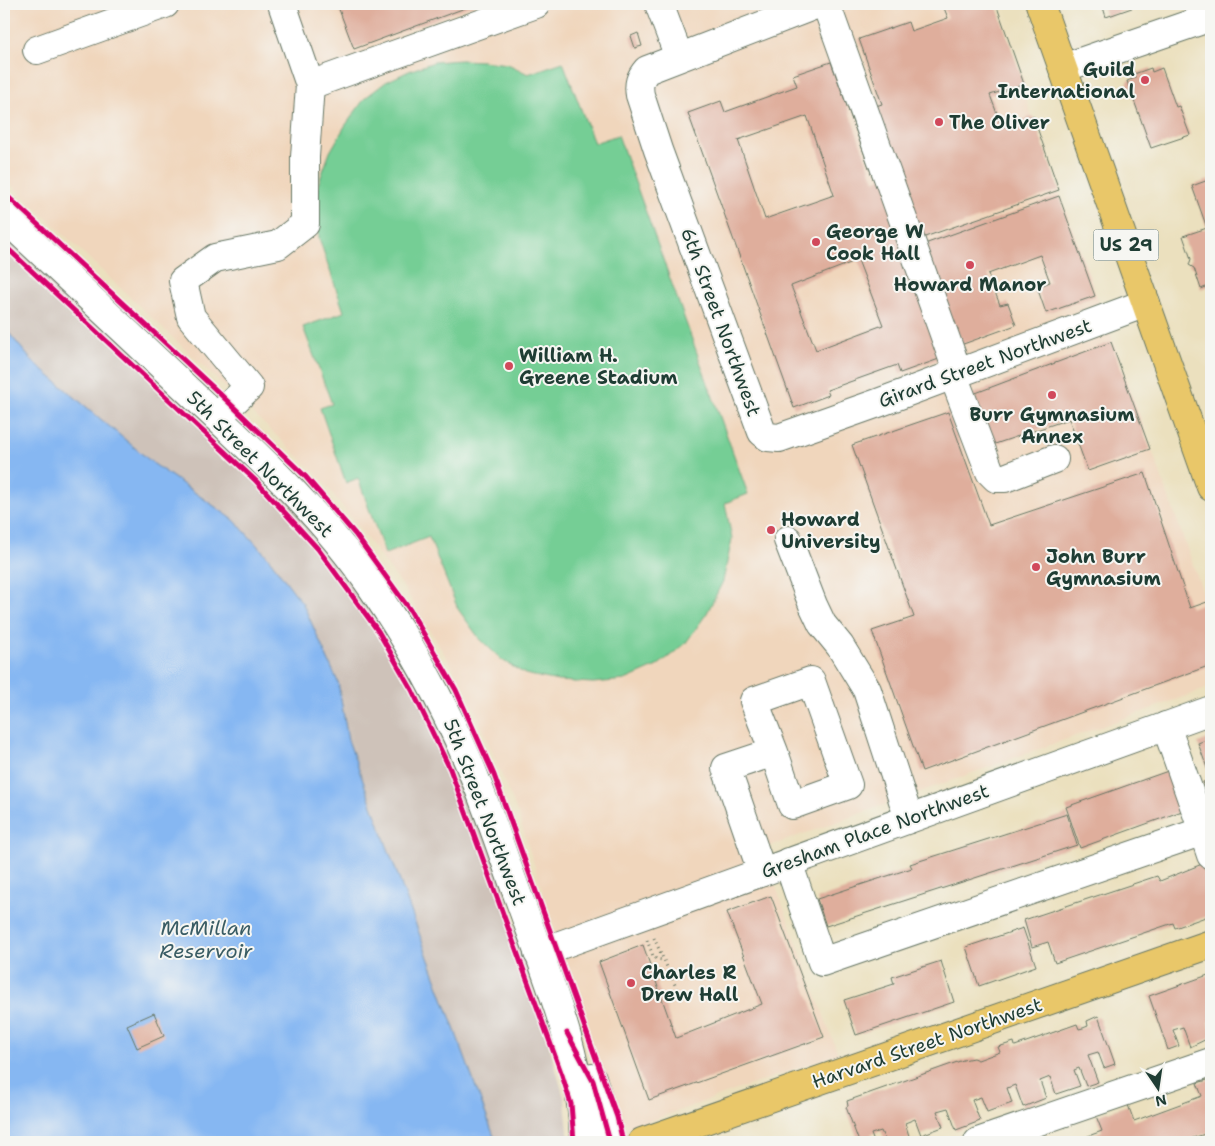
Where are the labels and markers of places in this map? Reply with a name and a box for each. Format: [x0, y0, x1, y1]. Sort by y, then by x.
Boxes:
place label: Guild International [998, 57, 1135, 104]
marker: Guild International [1139, 74, 1151, 86]
place label: The Oliver [949, 110, 1050, 135]
marker: The Oliver [933, 116, 945, 128]
place label: George W Cook Hall [826, 219, 924, 266]
marker: George W Cook Hall [810, 236, 822, 248]
marker: Howard Manor [964, 259, 976, 271]
place label: Howard Manor [894, 272, 1046, 297]
place label: William H. Greene Stadium [519, 343, 678, 390]
marker: William H. Greene Stadium [503, 360, 515, 372]
marker: Burr Gymnasium Annex [1046, 389, 1058, 401]
place label: Burr Gymnasium Annex [969, 402, 1135, 449]
place label: Howard University [781, 507, 881, 554]
marker: Howard University [765, 524, 777, 536]
place label: John Burr Gymnasium [1046, 544, 1161, 591]
marker: John Burr Gymnasium [1030, 561, 1042, 573]
place label: Charles R Drew Hall [641, 960, 739, 1007]
marker: Charles R Drew Hall [625, 977, 637, 989]

